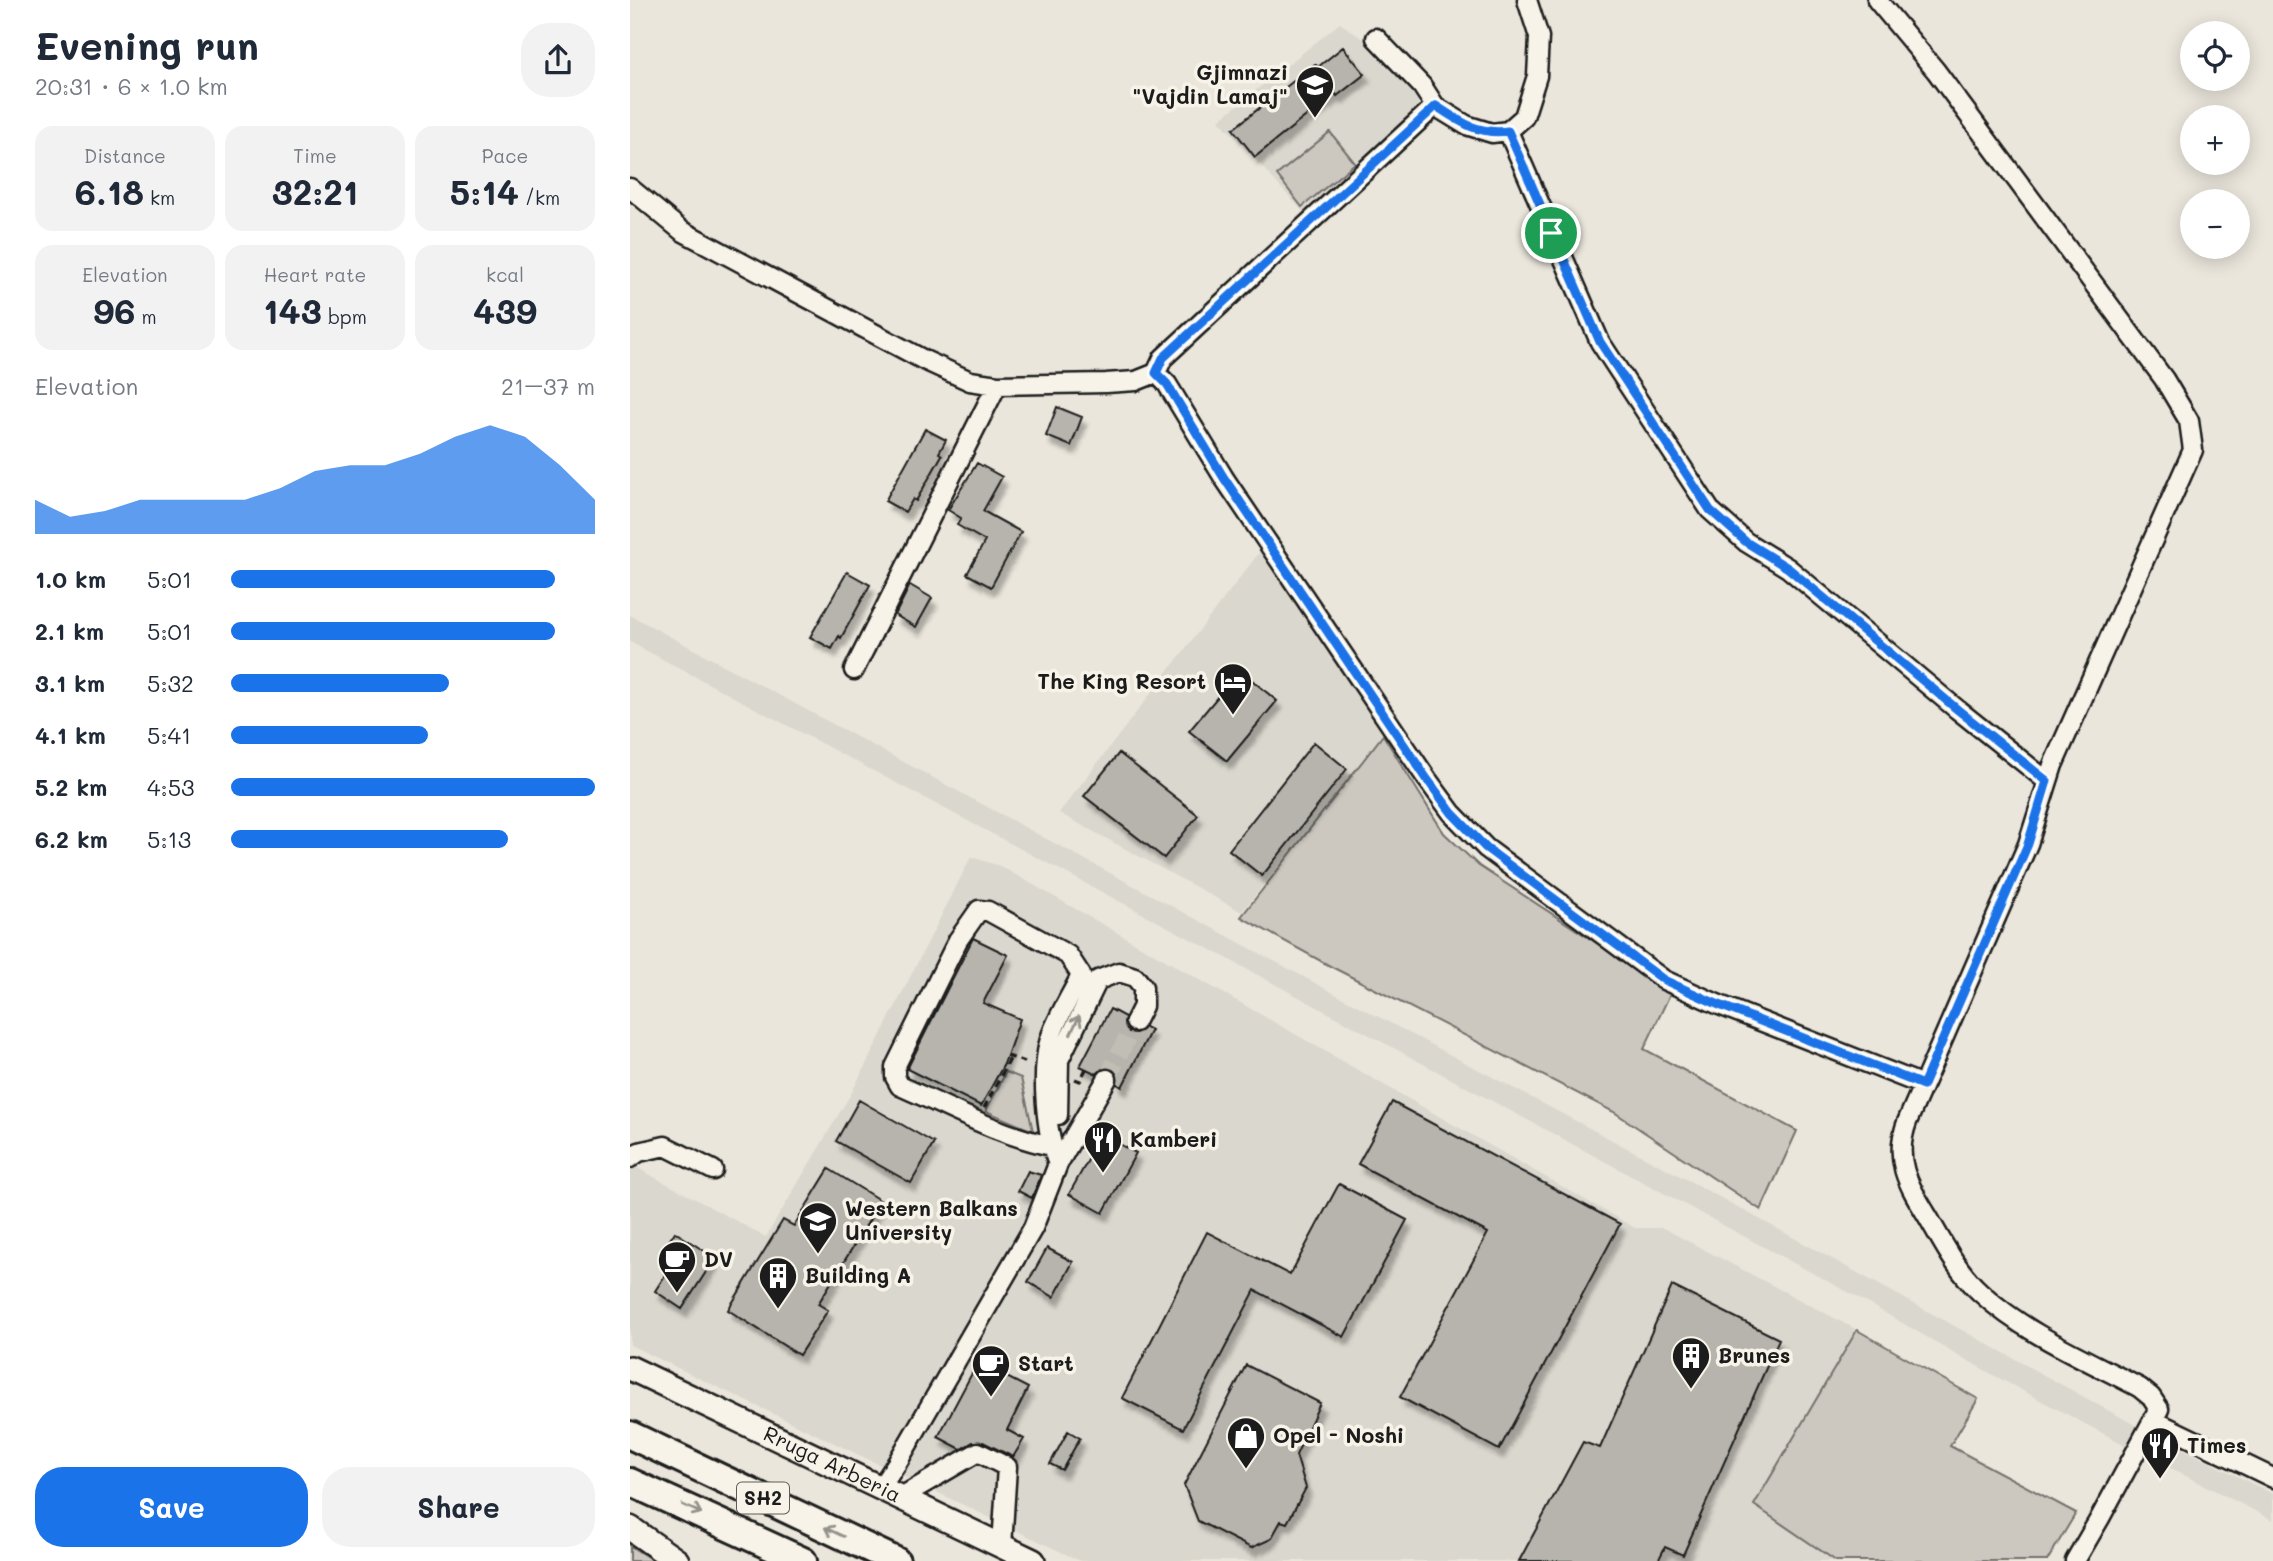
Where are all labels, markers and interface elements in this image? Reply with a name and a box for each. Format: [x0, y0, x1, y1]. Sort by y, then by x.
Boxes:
text: Evening run [35, 20, 259, 70]
map controls [2180, 21, 2250, 259]
button: locate [2180, 21, 2250, 91]
button: share [521, 23, 595, 97]
place label: Gjimnazi "Vajdin Lamaj" [1132, 58, 1288, 109]
school or university icon: Gjimnazi "Vajdin Lamaj" [1294, 64, 1336, 119]
text: 20:31 · 6 × 1.0 km [35, 71, 228, 101]
button: + [2180, 105, 2250, 175]
text: Distance [84, 143, 166, 168]
text: Time [293, 143, 337, 168]
text: Pace [482, 143, 528, 168]
text: 6.18 [75, 168, 144, 214]
text: 32:21 [272, 168, 358, 214]
text: 5:14 [450, 168, 519, 214]
text: km [144, 185, 175, 210]
text: /km [519, 185, 560, 210]
button: − [2180, 189, 2250, 259]
pin [1521, 203, 1581, 263]
icon: arrive [1532, 214, 1570, 252]
text: Elevation [82, 262, 168, 287]
text: Heart rate [264, 262, 366, 287]
text: kcal [486, 262, 524, 287]
text: 96 [93, 287, 135, 333]
text: 143 [263, 287, 322, 333]
text: 439 [473, 287, 537, 333]
text: m [135, 304, 157, 329]
text: bpm [322, 304, 367, 329]
text: Elevation [35, 371, 138, 401]
text: 21–37 m [501, 371, 595, 401]
text: 1.0 km [35, 564, 106, 594]
text: 5:01 [147, 564, 192, 594]
text: 2.1 km [35, 616, 104, 646]
text: 5:01 [147, 616, 192, 646]
hotel icon: The King Resort [1212, 661, 1254, 716]
place label: The King Resort [1038, 667, 1206, 694]
text: 3.1 km [35, 668, 105, 698]
text: 5:32 [147, 668, 194, 698]
text: 4.1 km [35, 720, 106, 750]
text: 5:41 [147, 720, 191, 750]
text: 5.2 km [35, 772, 107, 802]
text: 4:53 [147, 772, 195, 802]
text: 6.2 km [35, 824, 108, 854]
text: 5:13 [147, 824, 191, 854]
one-way arrow [1069, 1016, 1083, 1036]
restaurant icon: Kamberi [1082, 1119, 1124, 1174]
place label: Kamberi [1130, 1125, 1217, 1152]
place label: Western Balkans University [845, 1194, 1018, 1246]
school or university icon: Western Balkans University [797, 1200, 839, 1255]
cafe icon: DV [656, 1239, 698, 1294]
place label: DV [704, 1245, 733, 1272]
building icon: Building A [757, 1255, 799, 1310]
place label: Building A [805, 1261, 911, 1288]
building icon: Brunes [1670, 1335, 1712, 1390]
place label: Brunes [1718, 1341, 1790, 1368]
cafe icon: Start [970, 1343, 1012, 1398]
place label: Start [1018, 1349, 1074, 1376]
shop icon: Opel - Noshi [1225, 1415, 1267, 1470]
street label: Rruga Arberia [760, 1419, 906, 1508]
place label: Opel - Noshi [1273, 1421, 1404, 1448]
restaurant icon: Times [2139, 1425, 2181, 1480]
place label: Times [2187, 1431, 2246, 1458]
button: Save [35, 1467, 308, 1547]
button: Share [322, 1467, 595, 1547]
road number: SH2 [737, 1482, 789, 1514]
one-way arrow [681, 1503, 703, 1516]
one-way arrow [824, 1524, 845, 1538]

